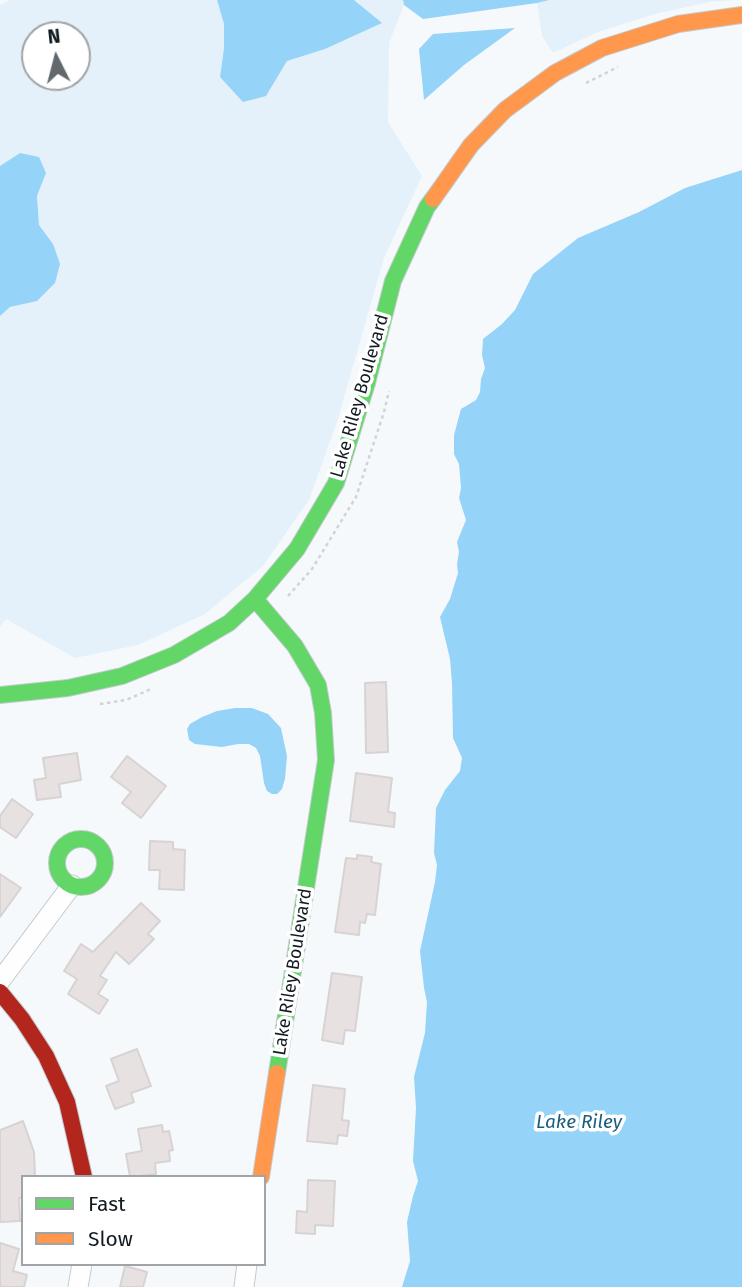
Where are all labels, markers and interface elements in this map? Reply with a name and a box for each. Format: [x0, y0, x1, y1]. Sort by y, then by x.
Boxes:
north arrow [21, 21, 91, 91]
text: N [46, 25, 61, 49]
street label: Lake Riley Boulevard [326, 312, 394, 480]
street label: Lake Riley Boulevard [269, 887, 317, 1057]
water label: Lake Riley [536, 1112, 622, 1134]
legend [21, 1175, 266, 1266]
text: Fast [88, 1191, 126, 1217]
text: Slow [88, 1226, 133, 1252]

